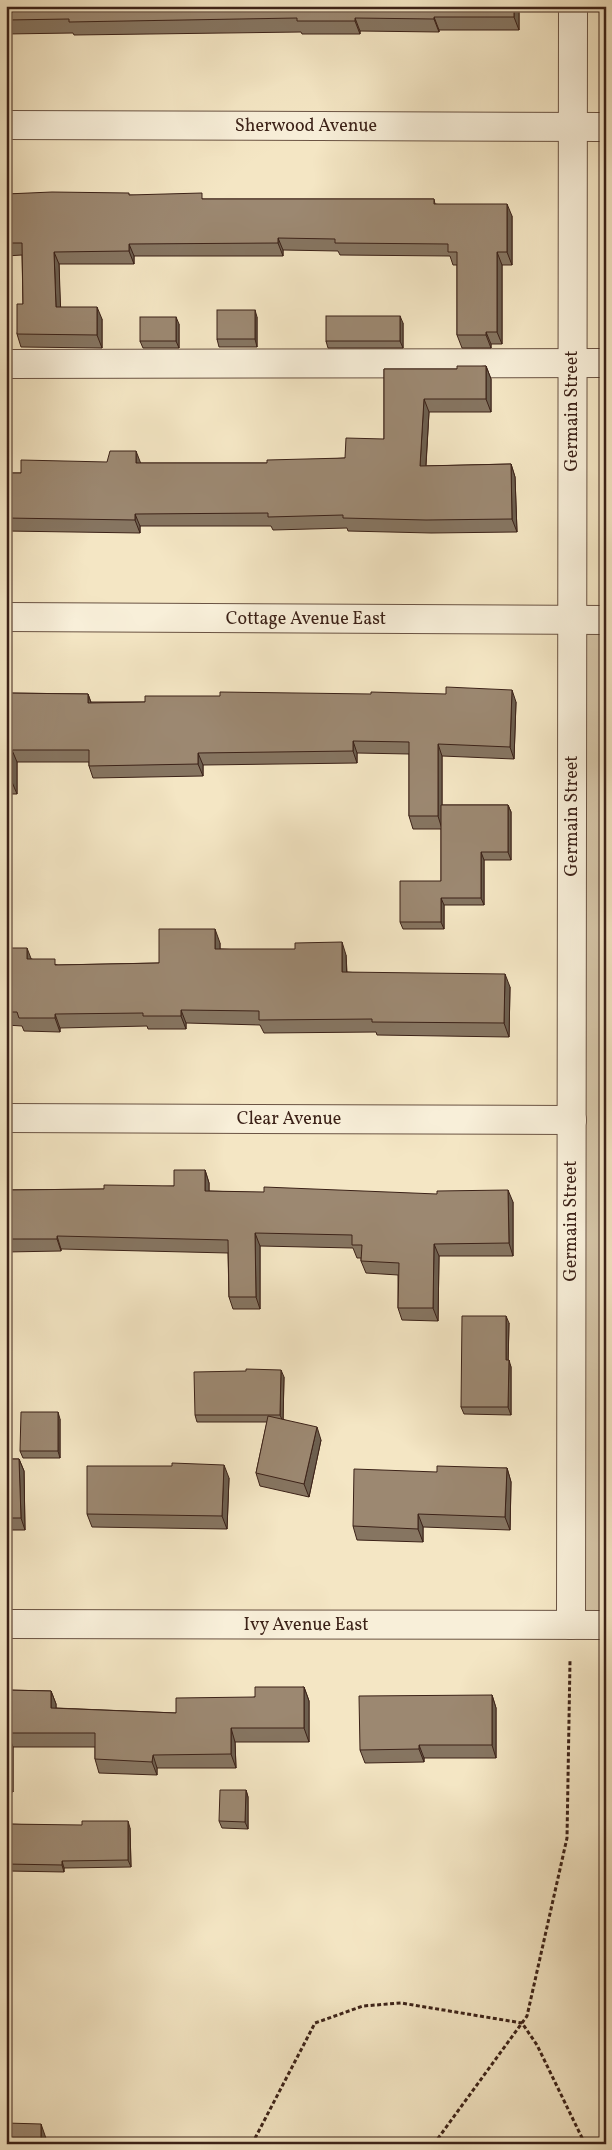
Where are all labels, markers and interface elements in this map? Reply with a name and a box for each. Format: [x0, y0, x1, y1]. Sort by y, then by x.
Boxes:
street label: Sherwood Avenue [235, 114, 377, 139]
street label: Germain Street [560, 350, 585, 472]
street label: Cottage Avenue East [226, 607, 386, 632]
street label: Germain Street [560, 755, 585, 877]
street label: Clear Avenue [237, 1107, 341, 1132]
street label: Germain Street [559, 1160, 584, 1282]
street label: Ivy Avenue East [244, 1613, 368, 1638]

